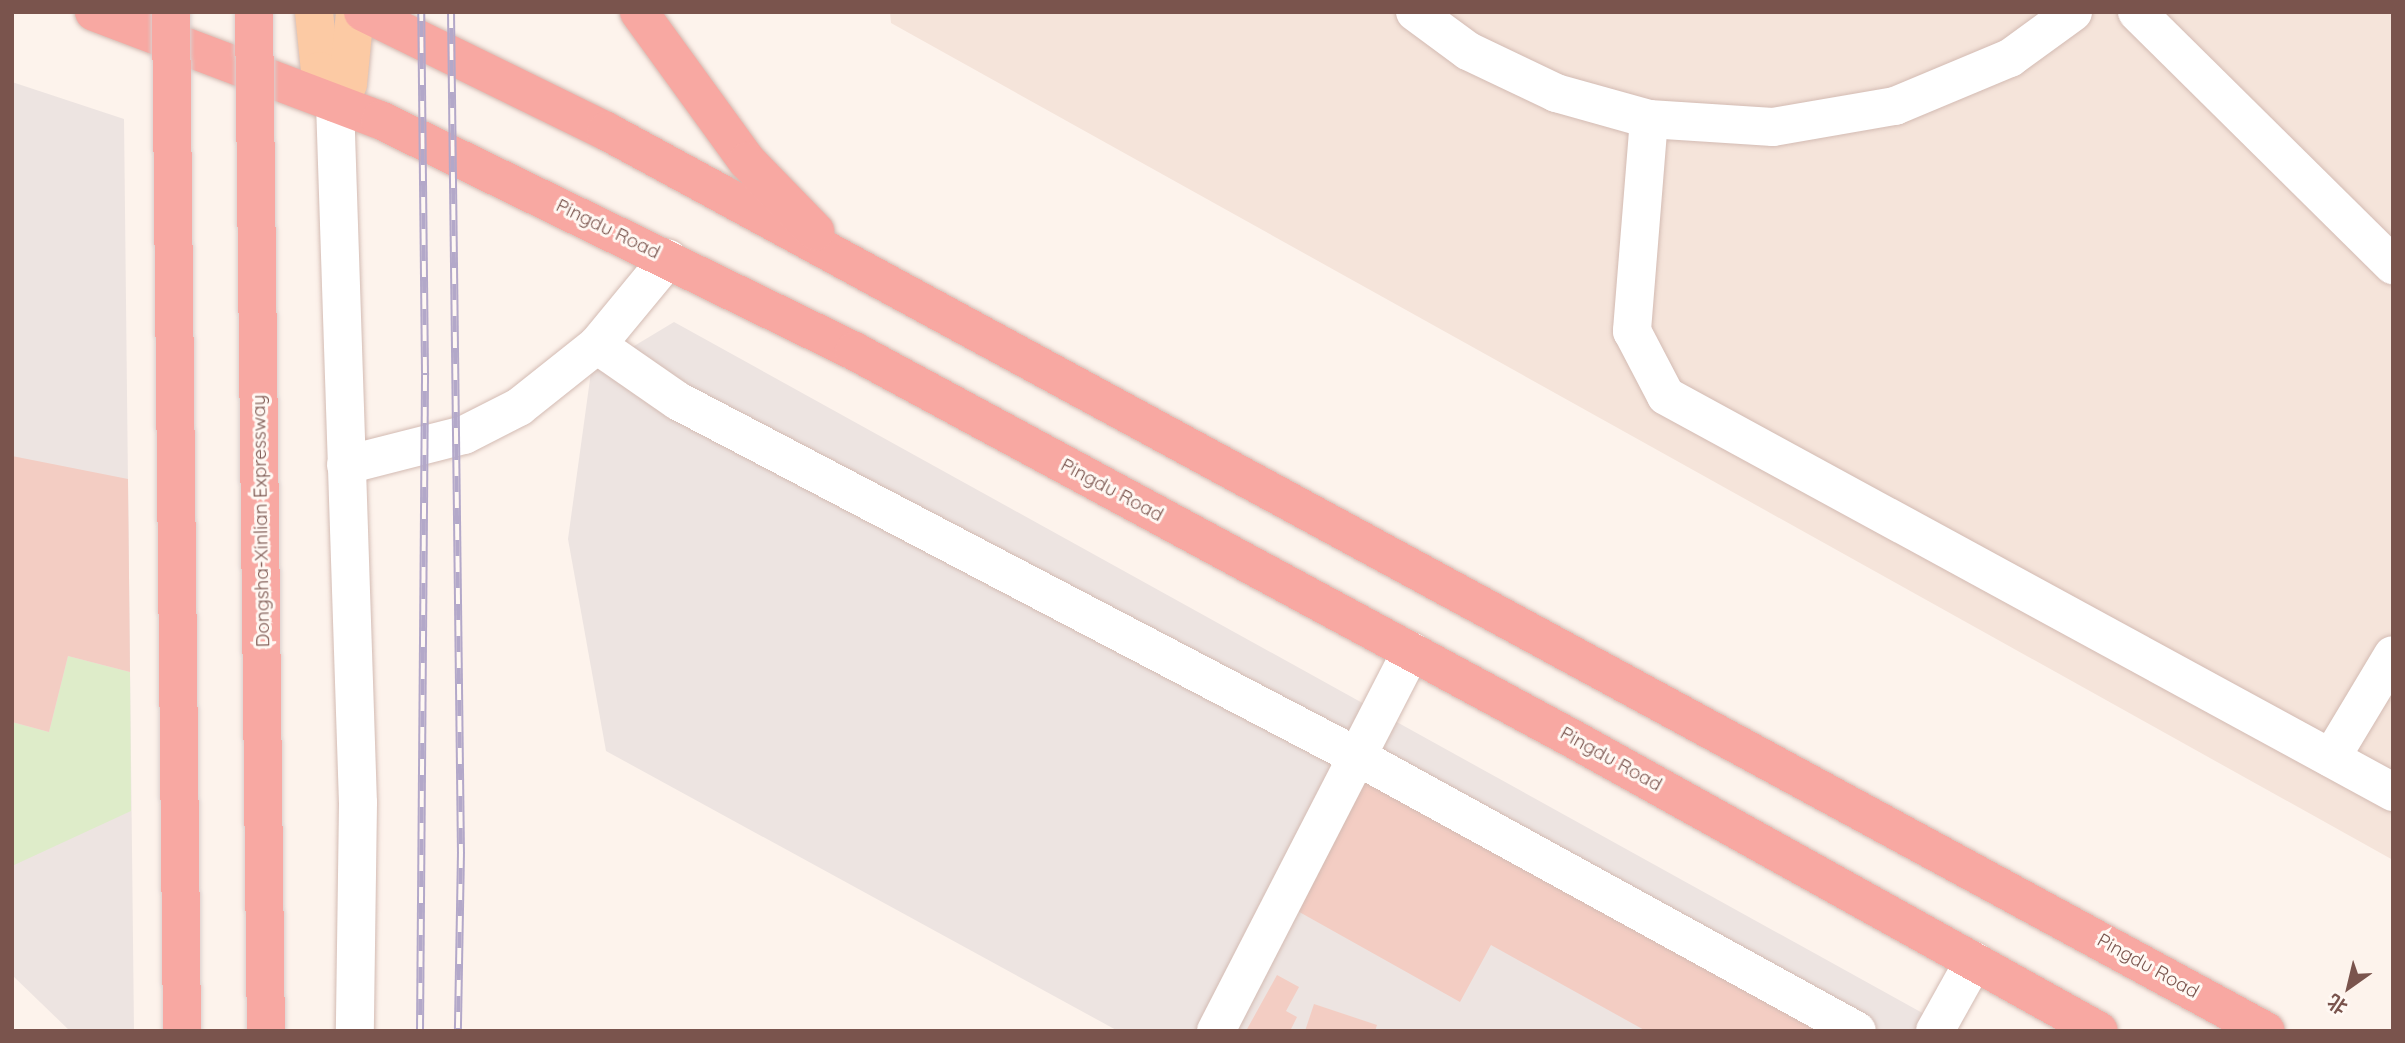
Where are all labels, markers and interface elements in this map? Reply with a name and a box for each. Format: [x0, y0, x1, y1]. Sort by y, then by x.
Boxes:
street label: Pingdu Road [552, 194, 664, 264]
street label: Dongsha-Xinlian Expressway [247, 394, 275, 648]
street label: Pingdu Road [1057, 453, 1167, 527]
street label: Pingdu Road [1556, 722, 1666, 796]
street label: Pingdu Road [2093, 929, 2203, 1003]
north arrow [2314, 952, 2384, 1022]
text: 北 [2323, 989, 2352, 1020]

